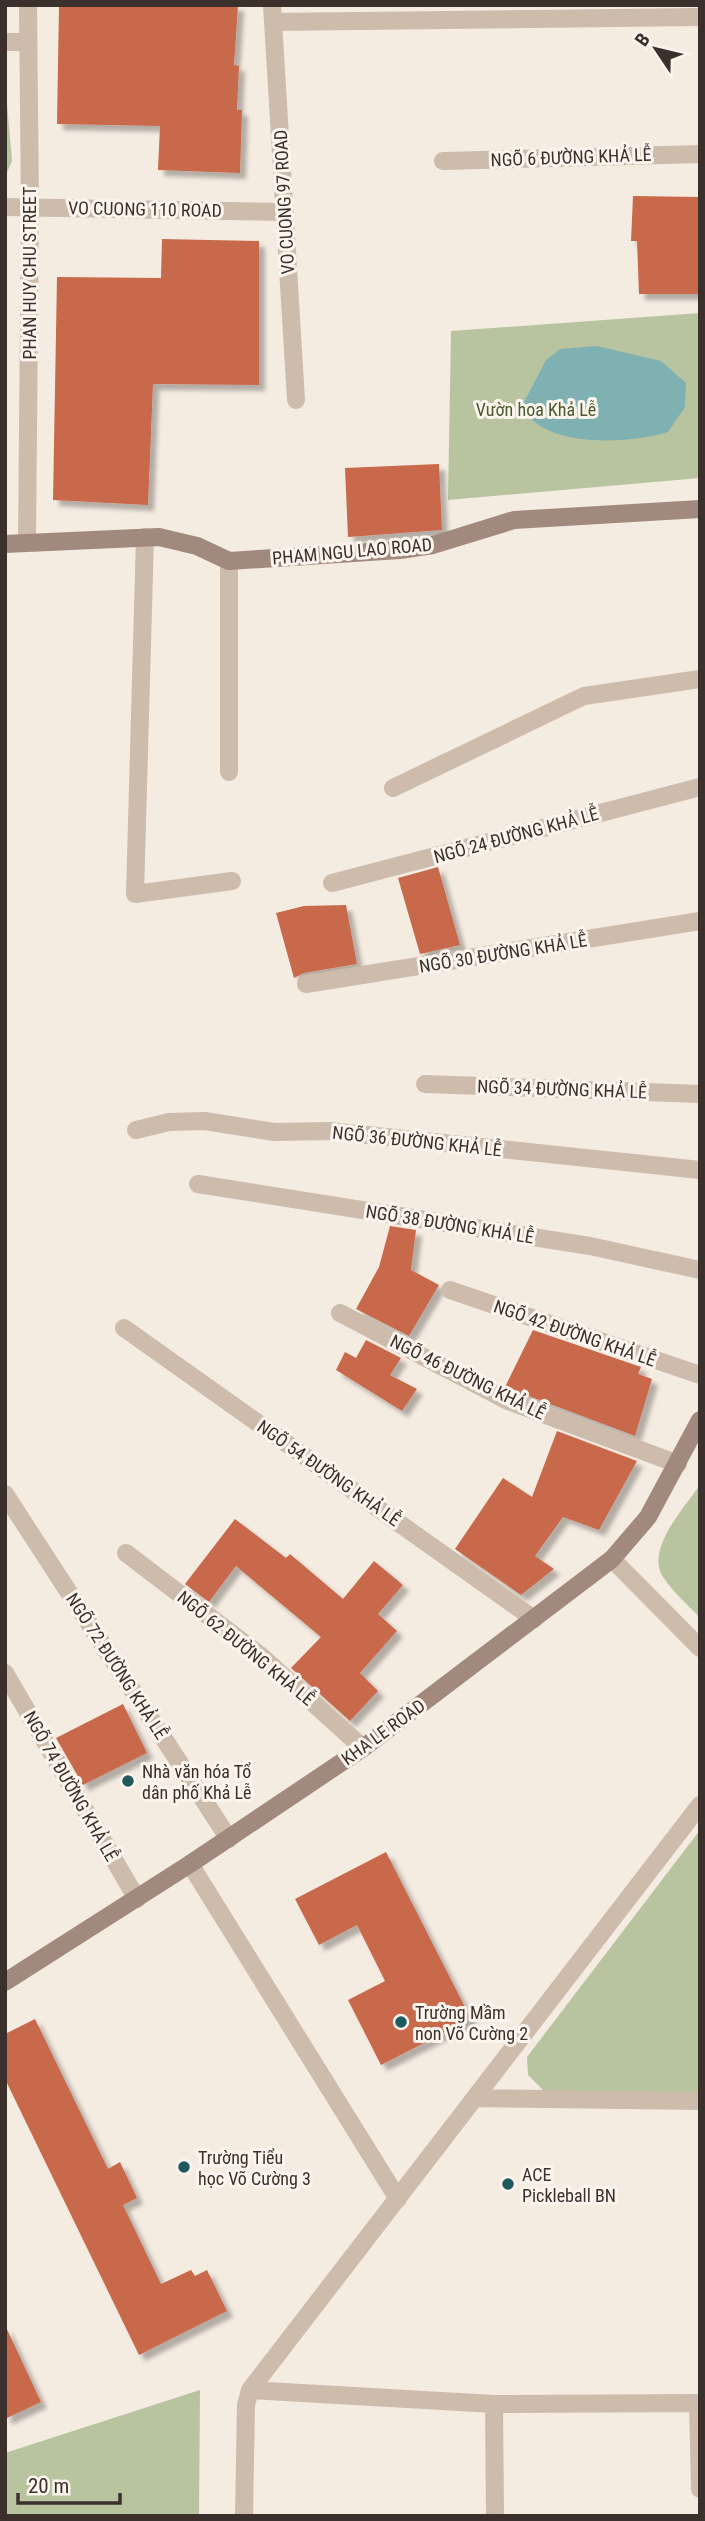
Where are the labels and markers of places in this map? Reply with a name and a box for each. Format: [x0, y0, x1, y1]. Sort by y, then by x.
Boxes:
place label: Nhà văn hóa Tổ dân phố Khả Lễ [142, 1761, 251, 1803]
marker: Nhà văn hóa Tổ dân phố Khả Lễ [120, 1773, 136, 1789]
place label: Trường Mầm non Võ Cường 2 [415, 2002, 528, 2044]
marker: Trường Mầm non Võ Cường 2 [393, 2014, 409, 2030]
place label: Trường Tiểu học Võ Cường 3 [198, 2147, 311, 2189]
marker: Trường Tiểu học Võ Cường 3 [176, 2159, 192, 2175]
place label: ACE Pickleball BN [522, 2164, 616, 2206]
marker: ACE Pickleball BN [500, 2176, 516, 2192]

